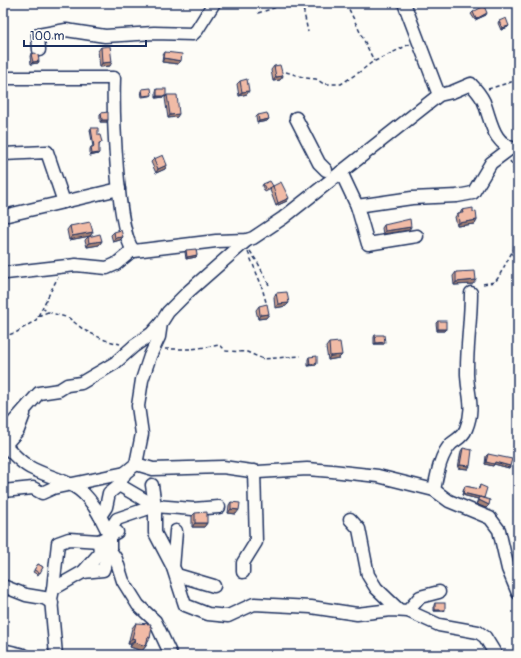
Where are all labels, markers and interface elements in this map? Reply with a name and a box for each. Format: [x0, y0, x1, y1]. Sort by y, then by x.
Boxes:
scale bar [24, 22, 146, 48]
text: 100 m [30, 29, 65, 44]

